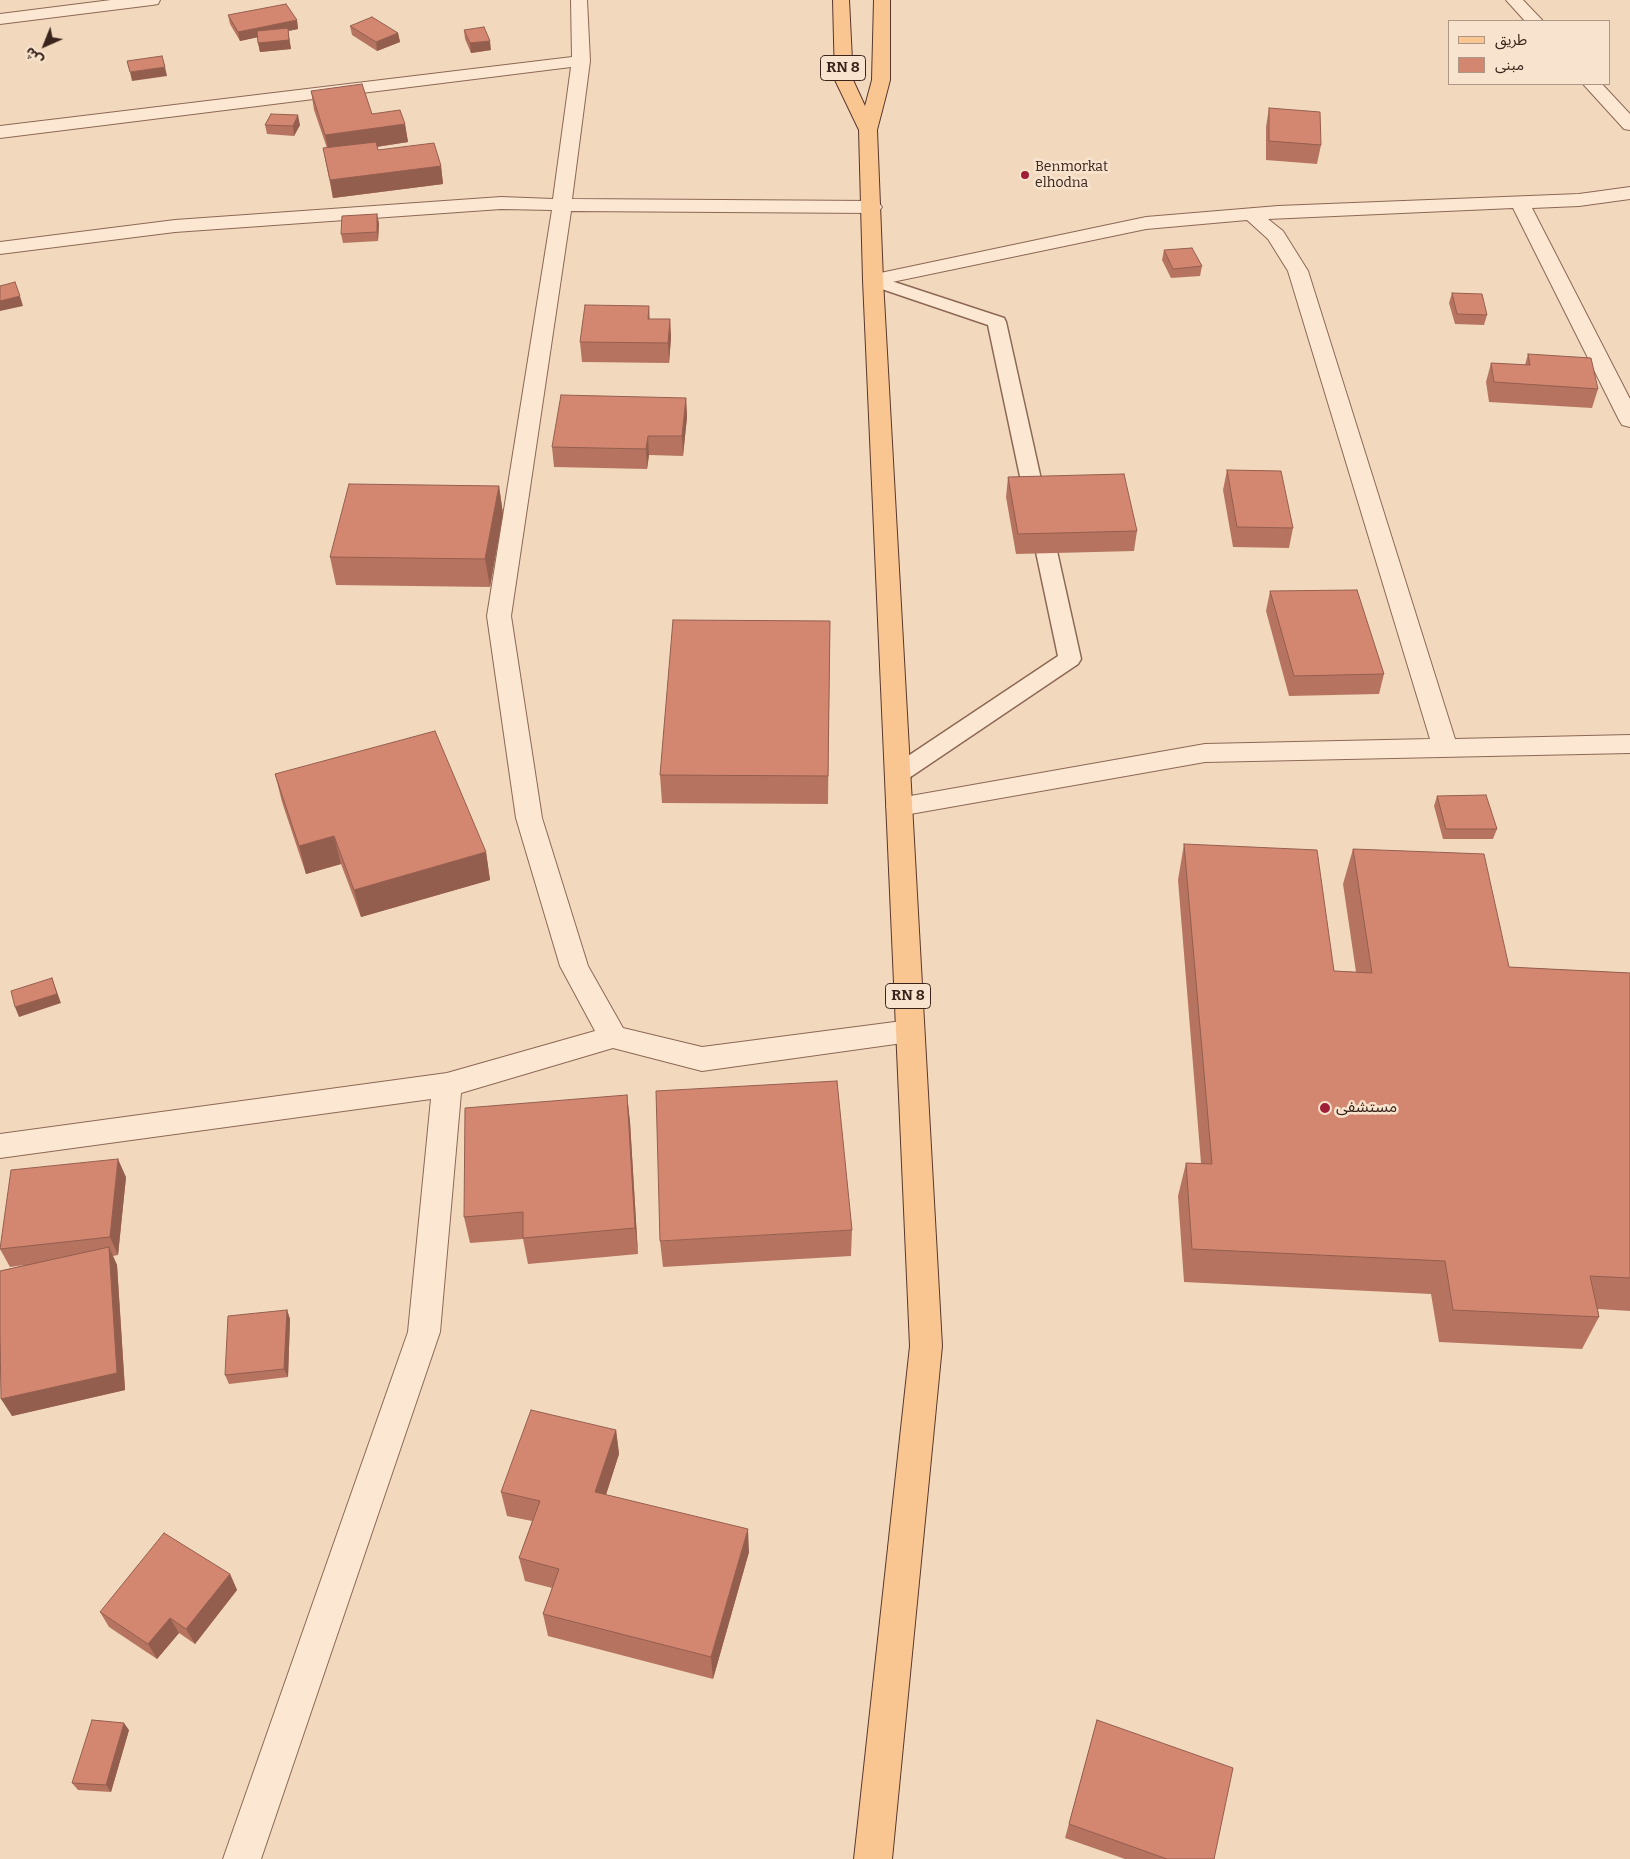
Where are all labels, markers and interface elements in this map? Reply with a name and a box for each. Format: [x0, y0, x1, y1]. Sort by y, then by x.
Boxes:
north arrow [20, 20, 70, 70]
legend [1448, 20, 1610, 85]
text: طريق [1495, 31, 1527, 49]
text: ش [21, 43, 47, 69]
road number: RN 8 [820, 56, 866, 80]
text: مبنى [1495, 56, 1524, 74]
place label: Benmorkat elhodna [1035, 159, 1108, 192]
marker: Benmorkat elhodna [1019, 169, 1031, 181]
road number: RN 8 [886, 984, 930, 1008]
place label: مستشفى [1336, 1098, 1397, 1118]
marker: مستشفى [1318, 1101, 1332, 1115]

